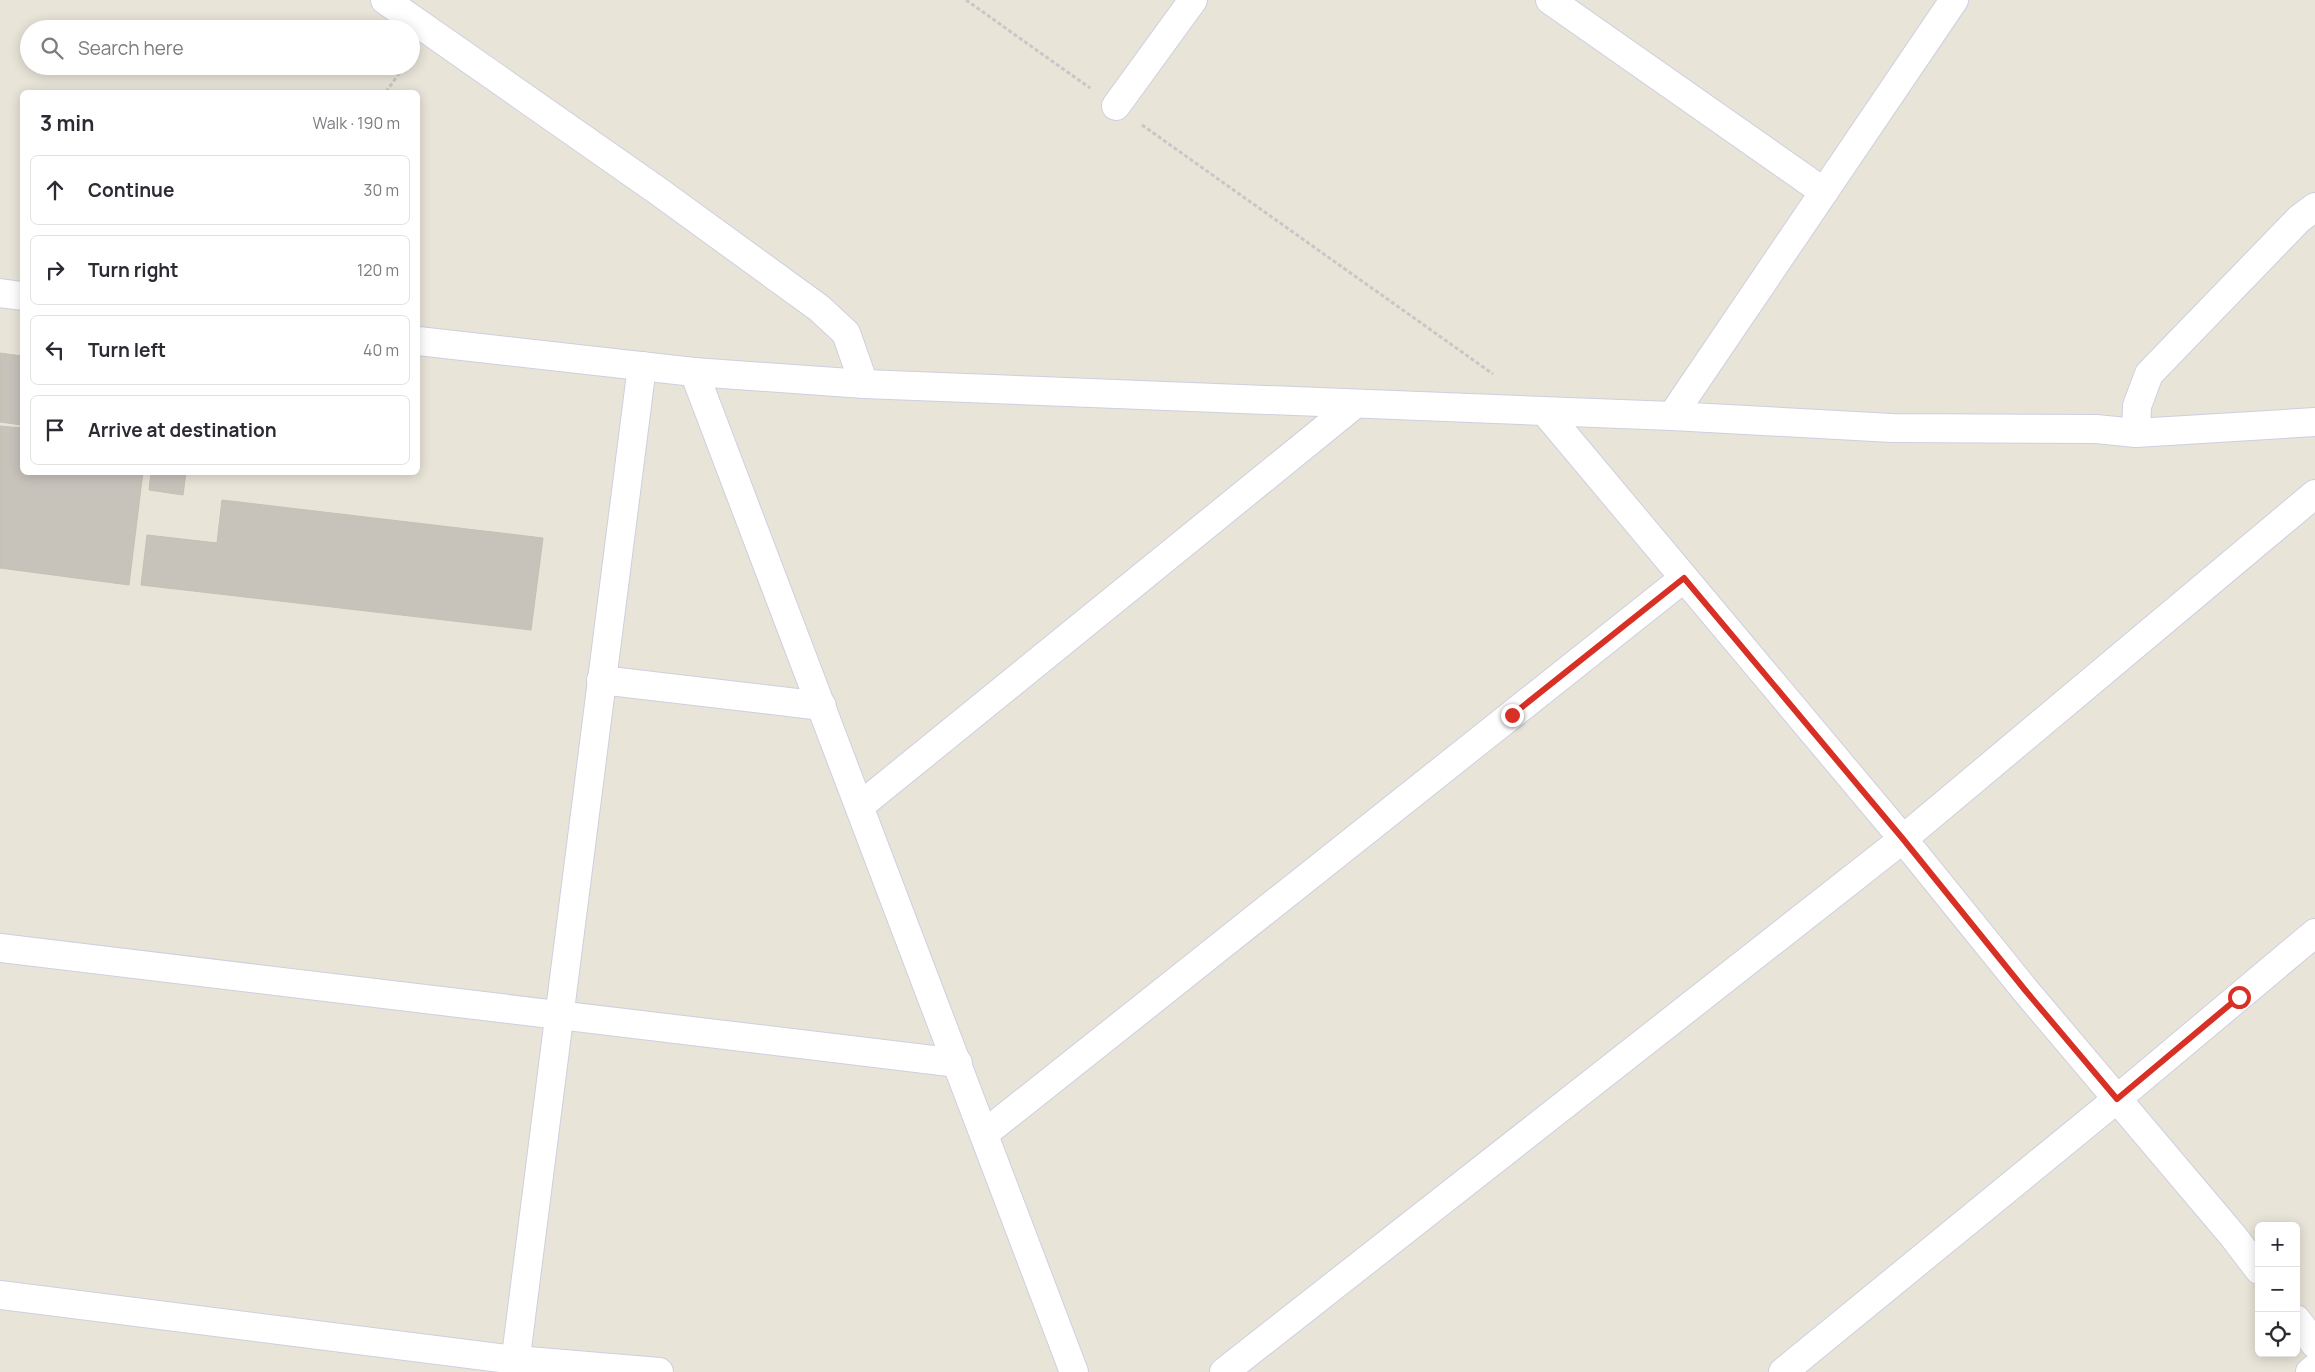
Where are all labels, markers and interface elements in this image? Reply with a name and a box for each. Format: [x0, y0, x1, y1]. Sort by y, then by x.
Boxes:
search box [20, 20, 420, 75]
icon: search [38, 34, 66, 62]
text: Search here [78, 35, 184, 61]
text: 3 min [40, 109, 94, 137]
text: Walk · 190 m [312, 112, 400, 134]
icon: ahead [41, 176, 69, 204]
text: Continue [88, 177, 174, 203]
text: 30 m [364, 179, 399, 201]
icon: right [41, 256, 69, 284]
text: Turn right [88, 257, 178, 283]
text: 120 m [357, 259, 399, 281]
icon: left [41, 336, 69, 364]
text: Turn left [88, 337, 166, 363]
text: 40 m [363, 339, 399, 361]
icon: arrive [41, 416, 69, 444]
text: Arrive at destination [88, 417, 277, 443]
route end [1501, 704, 1524, 727]
route start [2228, 986, 2251, 1009]
map controls [2255, 1222, 2300, 1357]
button: + [2255, 1222, 2300, 1267]
button: − [2255, 1267, 2300, 1312]
button: locate [2255, 1312, 2300, 1357]

